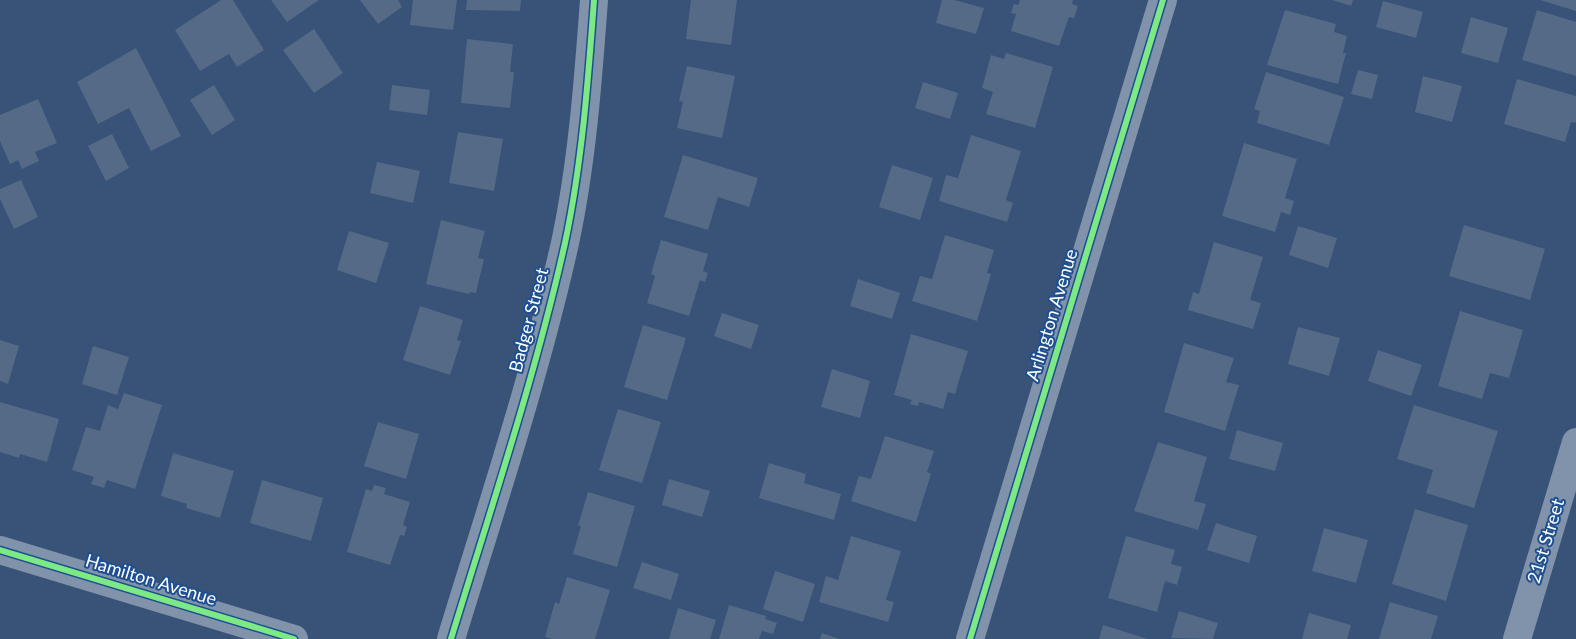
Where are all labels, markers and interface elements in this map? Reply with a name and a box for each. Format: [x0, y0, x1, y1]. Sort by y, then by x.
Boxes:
street label: Arlington Avenue [1021, 246, 1082, 383]
street label: Badger Street [504, 264, 553, 374]
street label: 21st Street [1522, 495, 1568, 586]
street label: Hamilton Avenue [83, 549, 220, 609]

